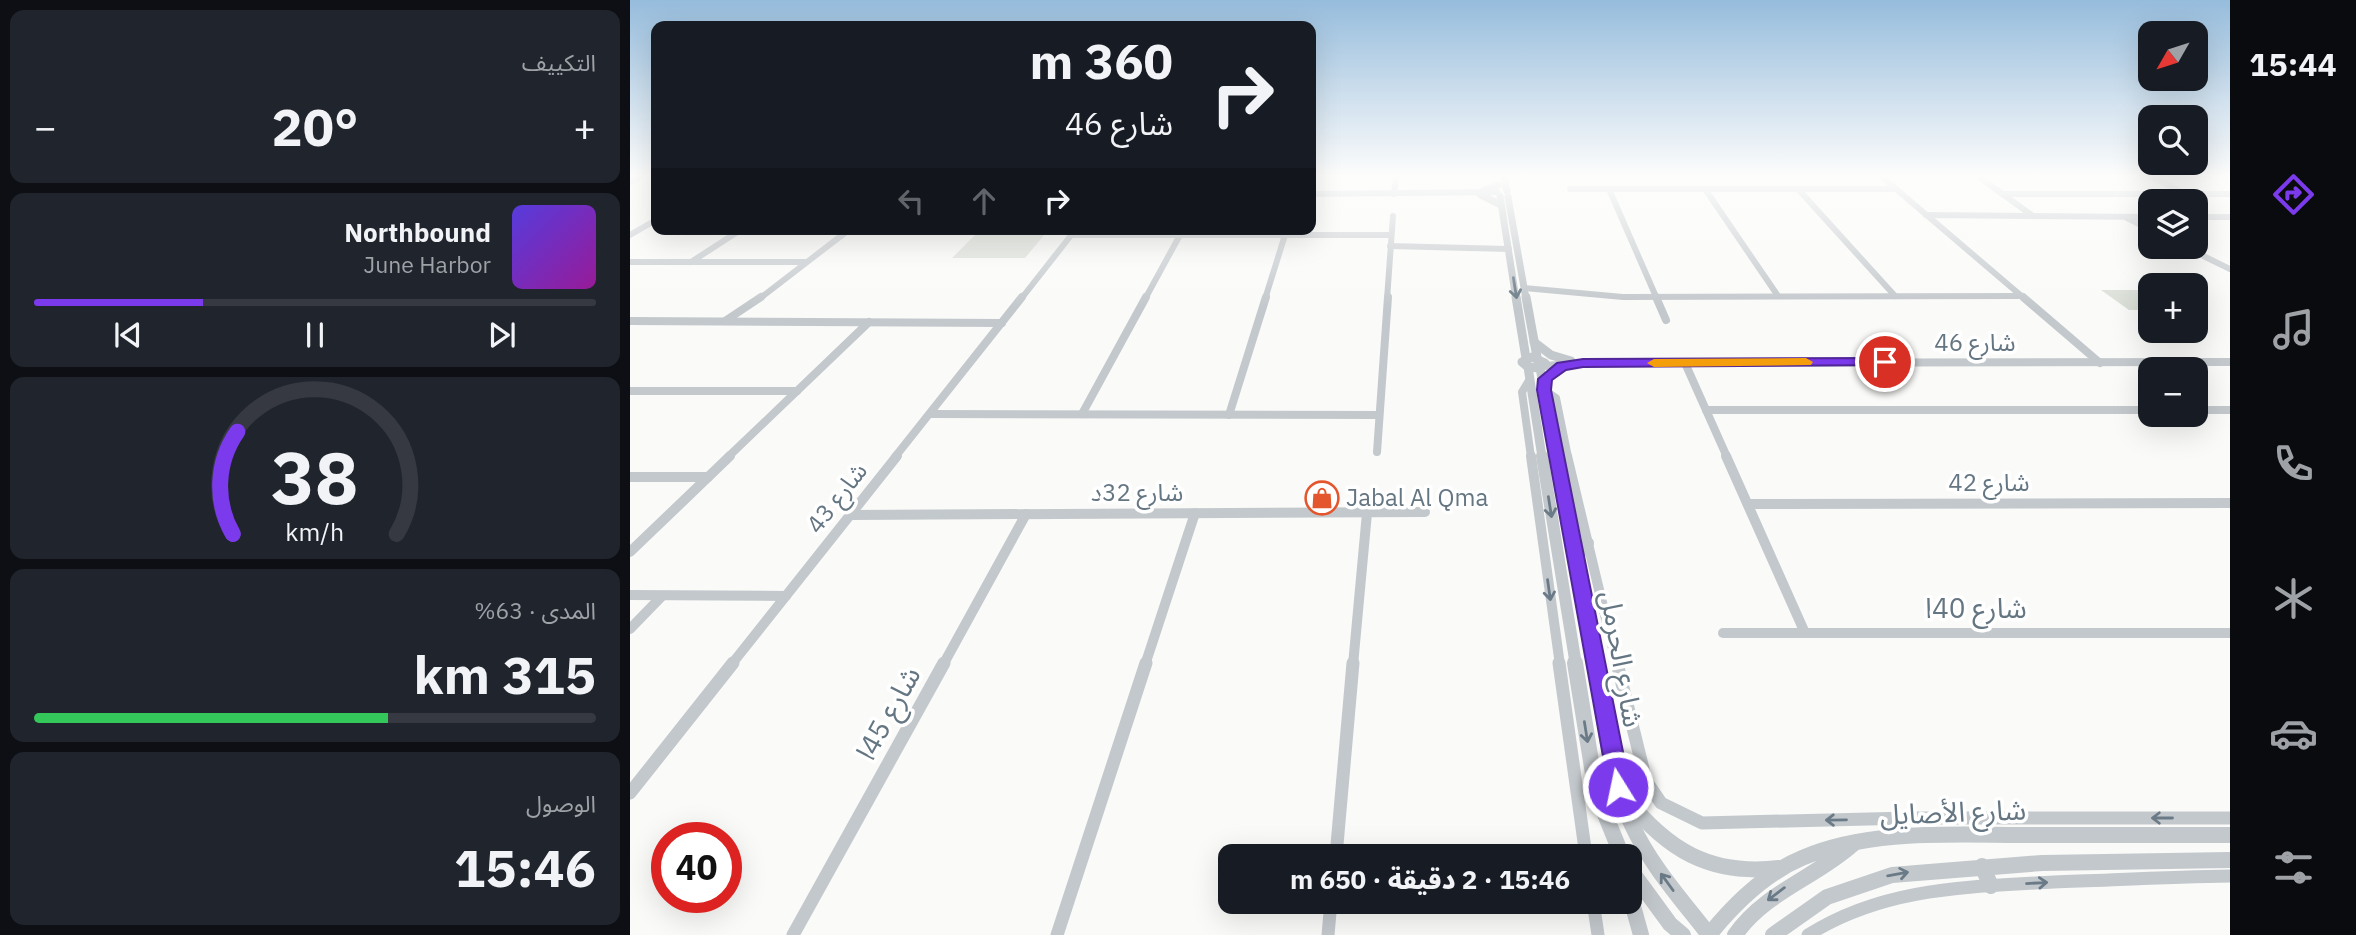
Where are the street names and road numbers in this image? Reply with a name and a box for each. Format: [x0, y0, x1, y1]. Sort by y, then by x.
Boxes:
street label: شارع 46 [1934, 326, 2016, 360]
street label: شارع 43 [799, 456, 875, 540]
street label: شارع 42 [1948, 466, 2030, 500]
street label: شارع 32د [1091, 476, 1183, 510]
street label: شارع الحرمل [1589, 588, 1653, 731]
street label: شارع 40ا [1925, 589, 2027, 629]
street label: شارع 45ا [847, 659, 931, 768]
street label: شارع الأصايل [1879, 790, 2027, 836]

